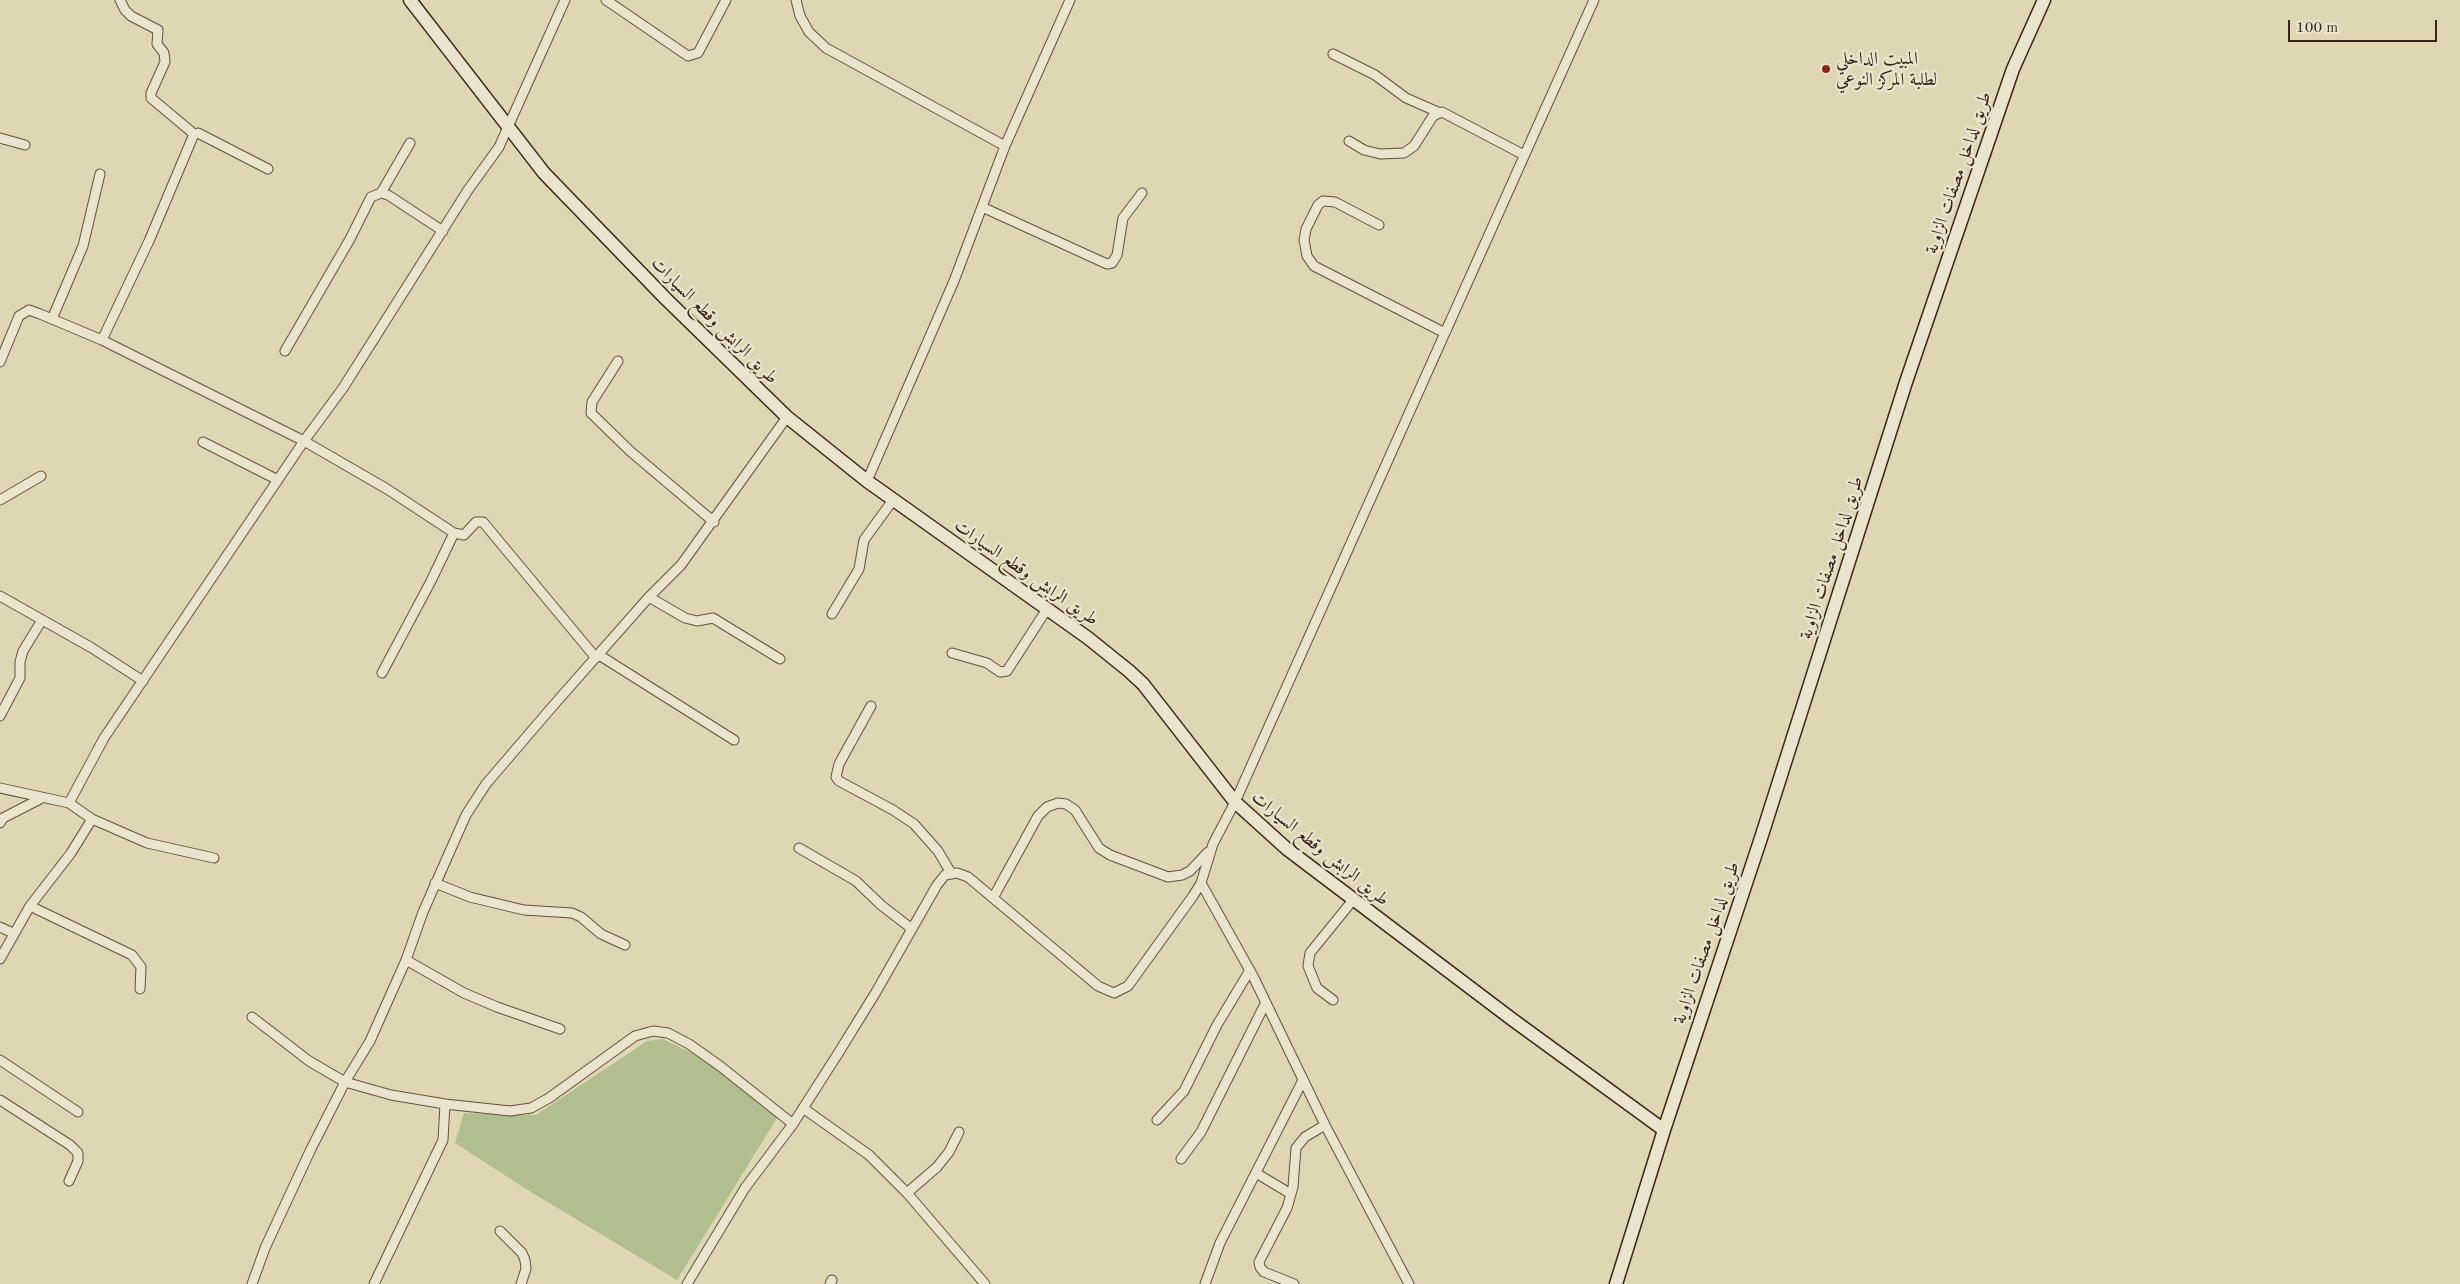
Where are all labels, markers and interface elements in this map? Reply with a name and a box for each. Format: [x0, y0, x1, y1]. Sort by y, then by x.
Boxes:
scale bar [2290, 10, 2439, 42]
text: 100 m [2296, 21, 2338, 36]
place label: المبيت الداخلي لطلبة المركز النوعي [1836, 48, 1937, 90]
marker: المبيت الداخلي لطلبة المركز النوعي [1820, 63, 1832, 75]
street label: طريق لداخل مصفات الزاوية [1921, 89, 1997, 257]
street label: طريق الرابش وقطع السيارات [646, 253, 782, 389]
street label: طريق لداخل مصفات الزاوية [1795, 474, 1869, 642]
street label: طريق الرابش وقطع السيارات [950, 515, 1102, 631]
street label: طريق الرابش وقطع السيارات [1247, 787, 1393, 911]
street label: طريق لداخل مصفات الزاوية [1669, 859, 1745, 1027]

